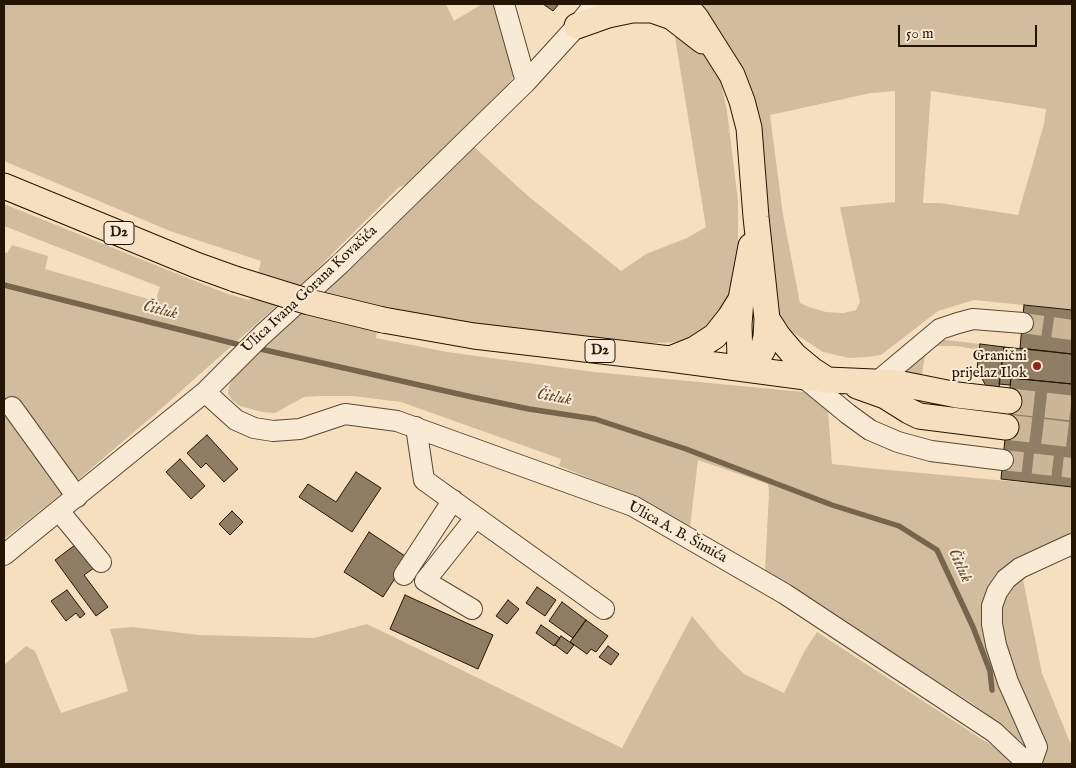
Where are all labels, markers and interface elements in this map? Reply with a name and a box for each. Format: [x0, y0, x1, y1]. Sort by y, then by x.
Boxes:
scale bar [901, 15, 1040, 47]
text: 50 m [906, 24, 934, 43]
road number: D2 [104, 222, 134, 244]
street label: Ulica Ivana Gorana Kovačića [238, 222, 382, 358]
water label: Čitluk [141, 297, 179, 325]
road number: D2 [585, 340, 615, 362]
place label: Granični prijelaz Ilok [952, 348, 1027, 383]
marker: Granični prijelaz Ilok [1031, 360, 1043, 372]
water label: Čitluk [535, 386, 573, 410]
street label: Ulica A. B. Šimića [624, 498, 730, 568]
water label: Čitluk [943, 546, 975, 586]

